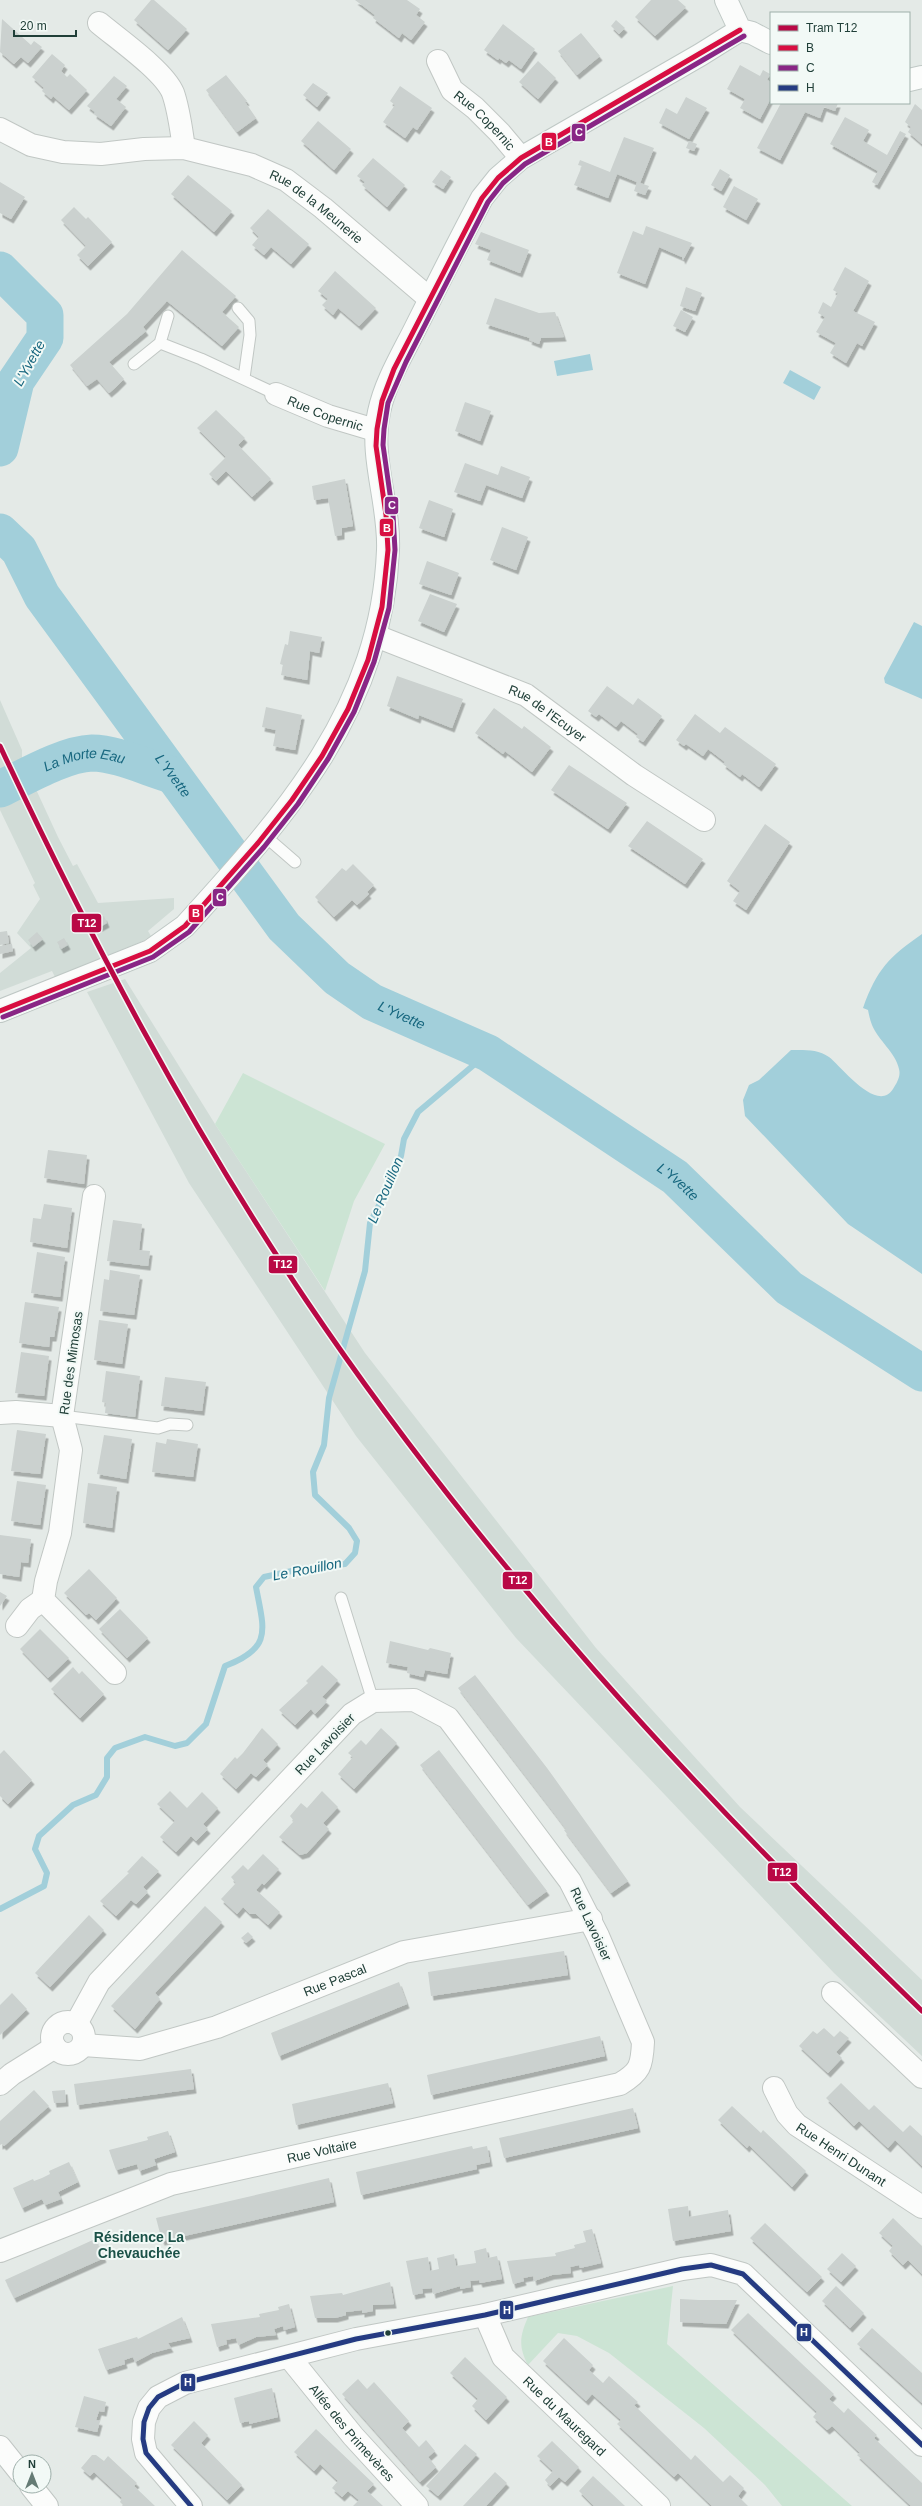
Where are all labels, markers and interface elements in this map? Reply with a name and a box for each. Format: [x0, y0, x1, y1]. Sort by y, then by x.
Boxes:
scale bar [14, 12, 76, 38]
legend [770, 12, 910, 104]
text: 20 m [20, 19, 47, 33]
text: Tram T12 [806, 21, 858, 35]
text: B [806, 41, 814, 55]
text: C [806, 61, 815, 75]
text: H [806, 81, 815, 95]
street label: Rue Copernic [451, 87, 519, 154]
line badge: C [571, 123, 586, 142]
text: C [575, 126, 583, 138]
line badge: B [541, 132, 557, 151]
text: B [545, 136, 553, 148]
street label: Rue de la Meunerie [267, 166, 366, 246]
water label: L'Yvette [10, 337, 48, 389]
street label: Rue Copernic [285, 392, 365, 434]
line badge: C [384, 496, 399, 515]
text: C [388, 499, 396, 511]
line badge: B [379, 518, 394, 537]
text: B [383, 522, 391, 534]
street label: Rue de l'Ecuyer [507, 681, 590, 745]
water label: La Morte Eau [41, 745, 127, 775]
water label: L'Yvette [152, 751, 194, 800]
line badge: C [212, 888, 227, 907]
text: C [216, 891, 224, 903]
line badge: B [188, 904, 204, 923]
text: B [192, 907, 200, 919]
line badge: T12 [71, 913, 102, 933]
text: T12 [78, 917, 96, 929]
water label: L'Yvette [376, 998, 428, 1032]
water label: Le Rouillon [364, 1154, 406, 1225]
water label: L'Yvette [654, 1160, 702, 1204]
line badge: T12 [268, 1255, 298, 1274]
text: T12 [274, 1258, 292, 1270]
street label: Rue des Mimosas [56, 1310, 86, 1416]
water label: Le Rouillon [271, 1554, 343, 1584]
line badge: T12 [502, 1571, 533, 1590]
text: T12 [509, 1574, 527, 1586]
street label: Rue Lavoisier [292, 1710, 358, 1778]
line badge: T12 [767, 1862, 798, 1882]
text: T12 [773, 1866, 791, 1878]
street label: Rue Lavoisier [567, 1885, 615, 1964]
street label: Rue Pascal [301, 1960, 368, 1999]
street label: Rue Henri Dunant [794, 2119, 889, 2189]
street label: Rue Voltaire [285, 2135, 358, 2165]
district label: Résidence La Chevauchée [94, 2229, 184, 2261]
line badge: H [499, 2300, 514, 2320]
text: H [503, 2304, 511, 2316]
line badge: H [796, 2323, 812, 2342]
text: H [800, 2326, 808, 2338]
unlabelled marker [383, 2328, 393, 2338]
line badge: H [180, 2373, 196, 2392]
street label: Rue du Mauregard [520, 2373, 609, 2459]
text: H [184, 2376, 192, 2388]
street label: Allée des Primevères [306, 2381, 398, 2484]
north arrow [12, 2454, 52, 2494]
text: N [28, 2458, 36, 2470]

